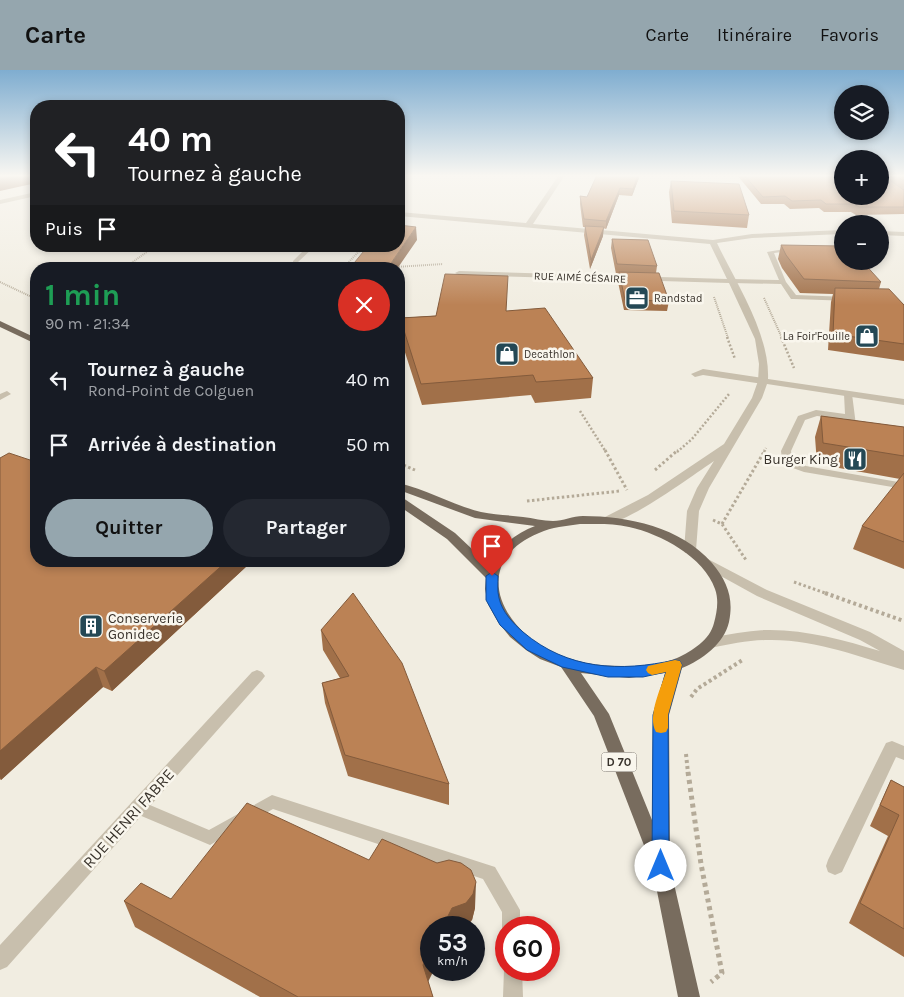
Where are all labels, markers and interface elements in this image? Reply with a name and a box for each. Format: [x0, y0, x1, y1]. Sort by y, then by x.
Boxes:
text: Carte [25, 21, 86, 49]
text: Carte [646, 24, 689, 46]
text: Itinéraire [717, 24, 792, 46]
text: Favoris [820, 24, 879, 46]
map controls [834, 85, 889, 270]
button: layers [834, 85, 889, 140]
text: 40 m [128, 119, 213, 160]
icon: left [45, 120, 110, 185]
button: + [834, 150, 889, 205]
text: Tournez à gauche [128, 161, 302, 187]
icon: arrive [93, 215, 121, 243]
button: − [834, 215, 889, 270]
text: Puis [45, 218, 83, 240]
street label: RUE AIMÉ CÉSAIRE [534, 267, 626, 286]
text: 1 min [45, 277, 120, 313]
button: close [338, 279, 390, 331]
office icon: Randstad [624, 285, 650, 311]
place label: Randstad [654, 292, 702, 305]
text: 90 m · 21:34 [45, 314, 130, 333]
shop icon: La Foir'Fouille [854, 323, 880, 349]
place label: La Foir'Fouille [783, 330, 850, 343]
shop icon: Decathlon [494, 341, 520, 367]
place label: Decathlon [524, 348, 575, 361]
text: Tournez à gauche [88, 359, 245, 381]
icon: left [45, 366, 73, 394]
text: 40 m [346, 369, 390, 391]
text: Rond-Point de Colguen [88, 381, 254, 400]
icon: arrive [45, 431, 73, 459]
text: Arrivée à destination [88, 434, 277, 456]
text: 50 m [346, 434, 390, 456]
restaurant icon: Burger King [842, 446, 868, 472]
place label: Burger King [763, 451, 838, 468]
button: Quitter [45, 499, 213, 557]
button: Partager [223, 499, 390, 557]
pin [471, 525, 513, 576]
icon: arrive [478, 532, 506, 560]
place label: Conserverie Gonidec [108, 610, 183, 643]
building icon: Conserverie Gonidec [78, 613, 104, 639]
road number: D 70 [602, 752, 636, 772]
street label: RUE HENRI FABRE [79, 765, 178, 872]
position arrow [634, 839, 686, 891]
speed limit sign: 60 [495, 916, 560, 981]
text: 53 [437, 928, 468, 957]
text: km/h [437, 954, 468, 968]

